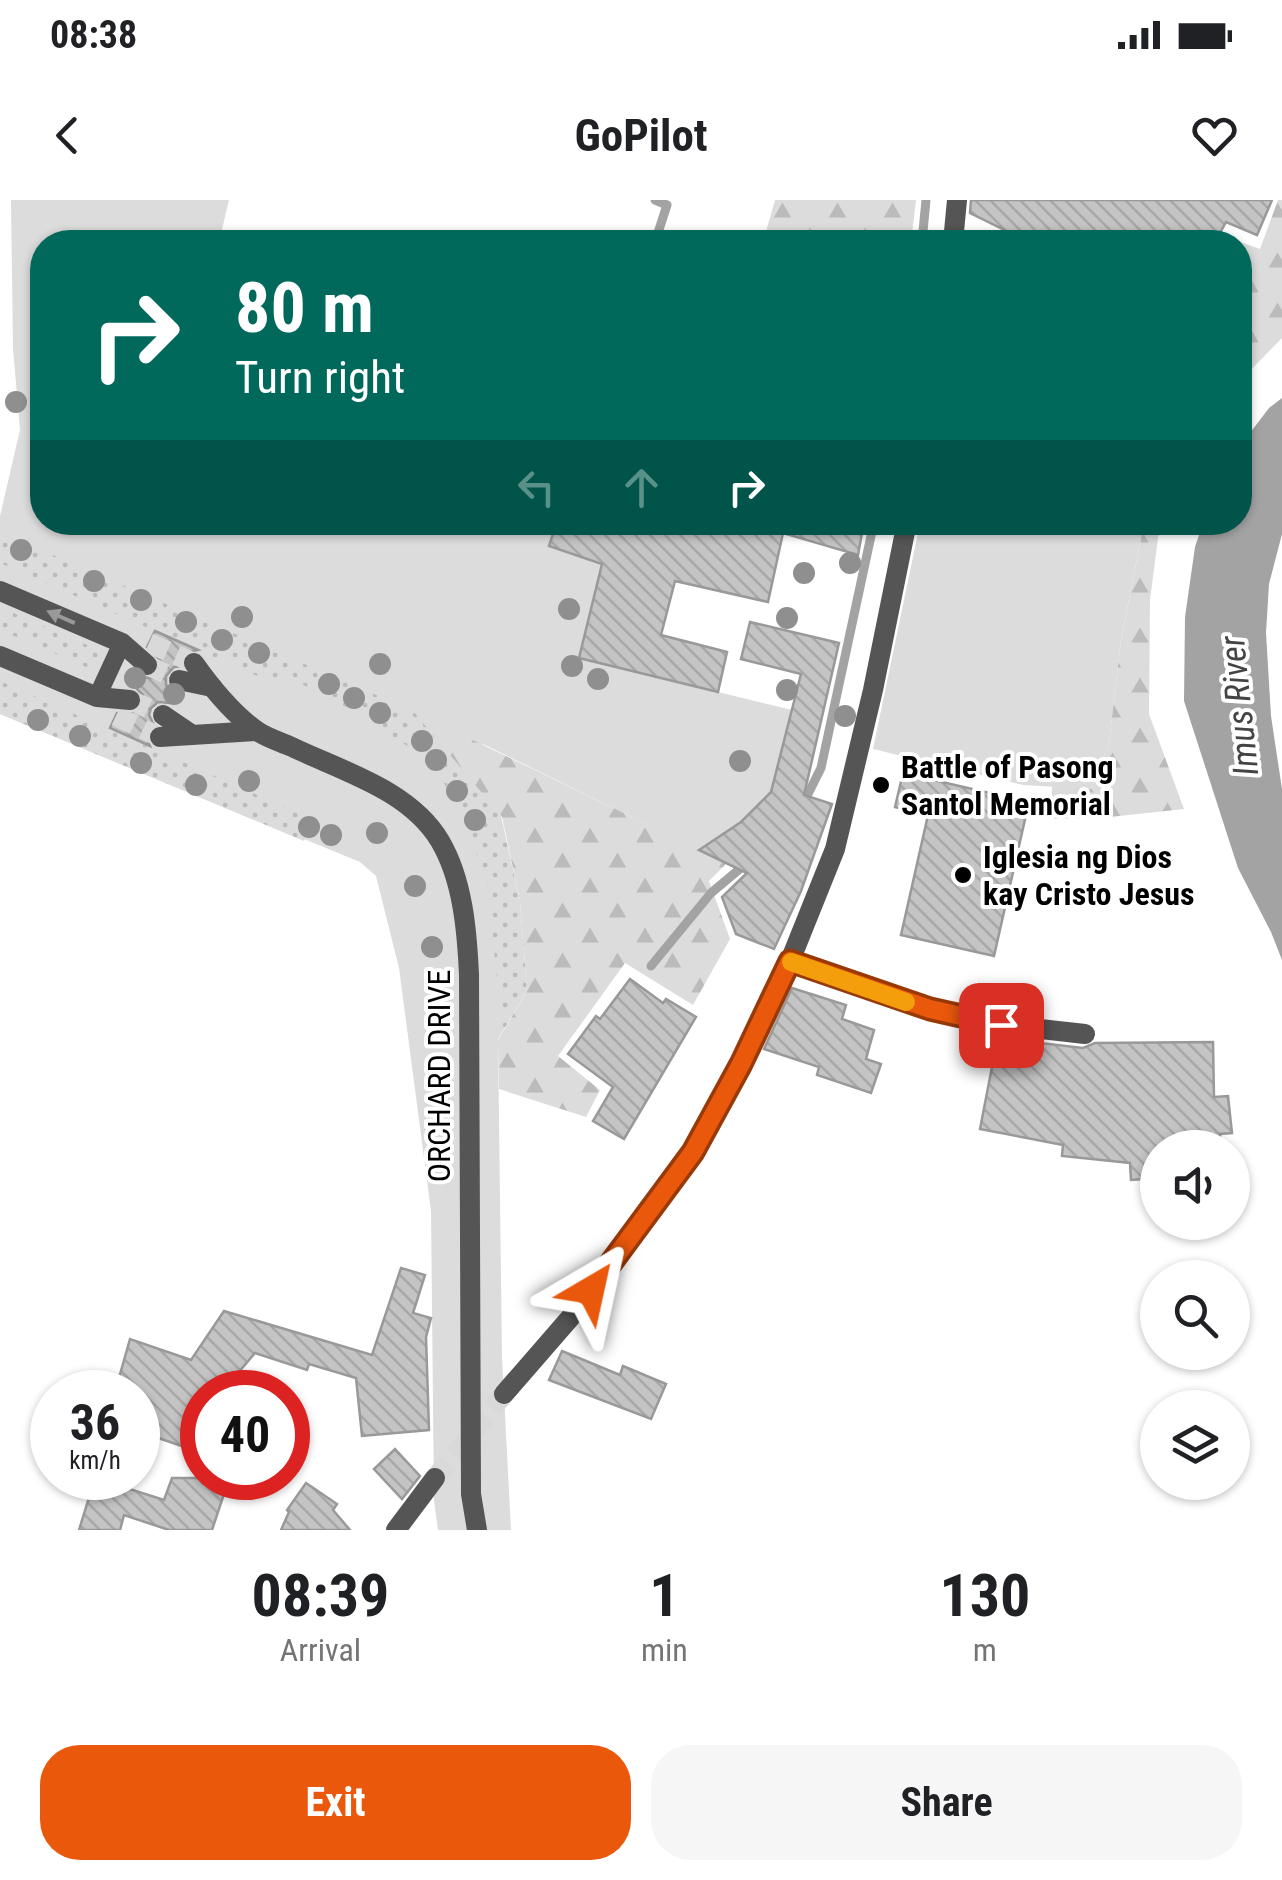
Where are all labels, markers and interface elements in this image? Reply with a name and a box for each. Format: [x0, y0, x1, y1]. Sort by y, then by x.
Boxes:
text: 08:38 [50, 13, 137, 57]
icon: back [40, 108, 95, 163]
icon: heart [1187, 108, 1242, 163]
text: GoPilot [574, 109, 708, 162]
text: 80 m [235, 267, 374, 349]
icon: right [70, 270, 200, 400]
text: Turn right [235, 351, 405, 404]
icon: left [509, 460, 564, 515]
icon: ahead [614, 460, 669, 515]
icon: right [719, 460, 774, 515]
one-way arrow [46, 609, 76, 625]
water label: Imus River [1212, 633, 1267, 778]
place label: Battle of Pasong Santol Memorial [901, 748, 1114, 823]
marker: Battle of Pasong Santol Memorial [870, 774, 892, 796]
place label: Iglesia ng Dios kay Cristo Jesus [983, 838, 1195, 913]
marker: Iglesia ng Dios kay Cristo Jesus [952, 864, 974, 886]
street label: ORCHARD DRIVE [420, 970, 458, 1182]
pin [959, 983, 1044, 1068]
icon: arrive [974, 998, 1029, 1053]
map controls [1140, 1130, 1250, 1500]
button: sound [1140, 1130, 1250, 1240]
position arrow [539, 1238, 643, 1342]
button: search [1140, 1260, 1250, 1370]
speed limit sign: 40 [180, 1370, 310, 1500]
button: layers [1140, 1390, 1250, 1500]
text: 36 [70, 1394, 120, 1452]
text: km/h [69, 1446, 121, 1475]
text: 08:39 [252, 1560, 389, 1631]
text: 1 [649, 1560, 680, 1631]
text: 130 [939, 1560, 1030, 1631]
text: Arrival [280, 1631, 361, 1669]
text: min [641, 1631, 688, 1669]
text: m [973, 1631, 997, 1669]
button: Exit [40, 1745, 631, 1860]
button: Share [651, 1745, 1242, 1860]

